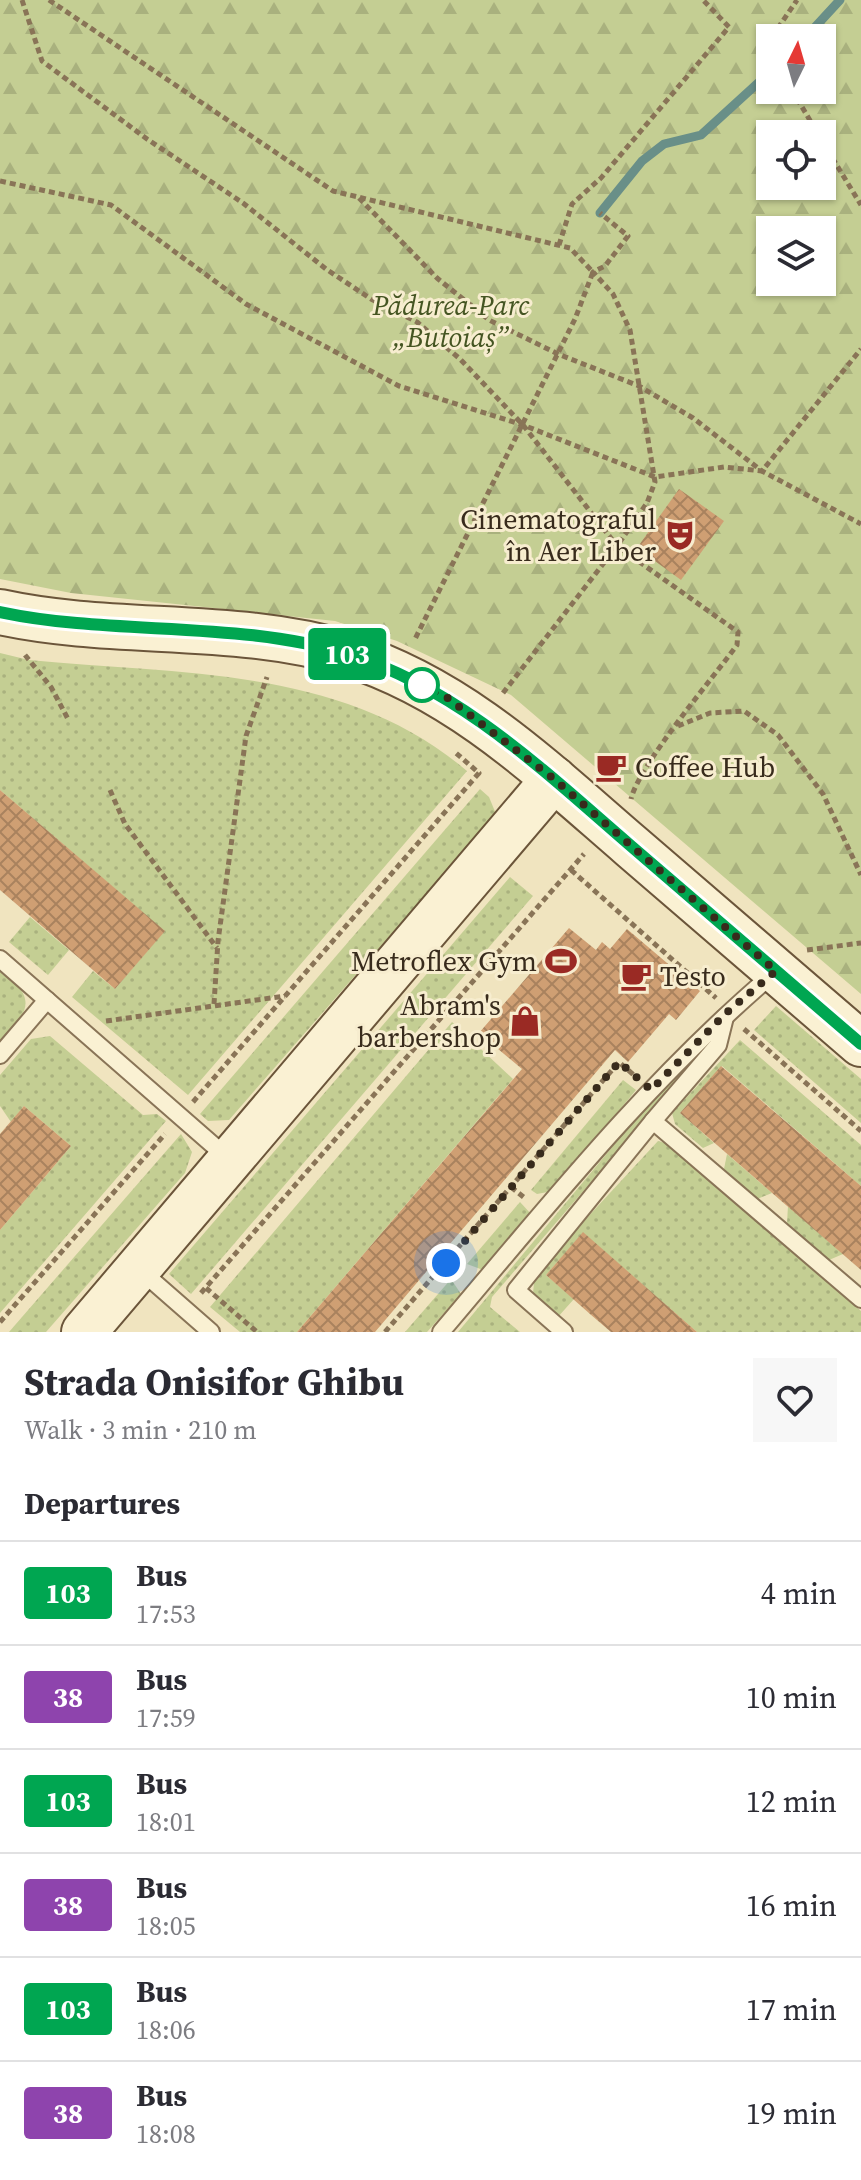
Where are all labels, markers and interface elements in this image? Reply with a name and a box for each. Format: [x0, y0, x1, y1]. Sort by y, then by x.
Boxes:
north arrow [756, 24, 836, 104]
map controls [756, 24, 836, 296]
button: locate [756, 120, 836, 200]
button: layers [756, 216, 836, 296]
park label: Pădurea-Parc „Butoiaș” [371, 286, 530, 356]
place label: Cinematograful în Aer Liber [460, 500, 656, 570]
theatre icon: Cinematograful în Aer Liber [663, 518, 697, 552]
line badge: 103 [301, 628, 393, 680]
text: 103 [324, 635, 370, 673]
unlabelled marker [405, 668, 439, 702]
place label: Coffee Hub [635, 748, 775, 786]
cafe icon: Coffee Hub [594, 750, 628, 784]
place label: Metroflex Gym [351, 942, 537, 980]
sports icon: Metroflex Gym [544, 944, 578, 978]
place label: Testo [660, 957, 726, 995]
cafe icon: Testo [619, 959, 653, 993]
place label: Abram's barbershop [357, 986, 501, 1056]
shop icon: Abram's barbershop [508, 1004, 542, 1038]
your location [426, 1243, 466, 1283]
text: Strada Onisifor Ghibu [24, 1356, 404, 1408]
button: heart [753, 1358, 837, 1442]
text: Walk · 3 min · 210 m [24, 1412, 257, 1448]
text: Departures [24, 1483, 180, 1524]
text: Bus [136, 1555, 187, 1596]
text: 4 min [761, 1573, 837, 1614]
text: 103 [45, 1574, 91, 1612]
text: 17:53 [136, 1596, 196, 1632]
text: Bus [136, 1659, 187, 1700]
text: 10 min [746, 1677, 837, 1718]
text: 38 [53, 1678, 83, 1716]
text: 17:59 [136, 1700, 196, 1736]
text: Bus [136, 1763, 187, 1804]
text: 12 min [746, 1781, 837, 1822]
text: 103 [45, 1782, 91, 1820]
text: 18:01 [136, 1804, 196, 1840]
text: Bus [136, 1867, 187, 1908]
text: 16 min [746, 1885, 837, 1926]
text: 38 [53, 1886, 83, 1924]
text: 18:05 [136, 1908, 196, 1944]
text: Bus [136, 1971, 187, 2012]
text: 17 min [746, 1989, 837, 2030]
text: 103 [45, 1990, 91, 2028]
text: 18:06 [136, 2012, 196, 2048]
text: Bus [136, 2075, 187, 2116]
text: 19 min [746, 2093, 837, 2134]
text: 38 [53, 2094, 83, 2132]
text: 18:08 [136, 2116, 196, 2152]

